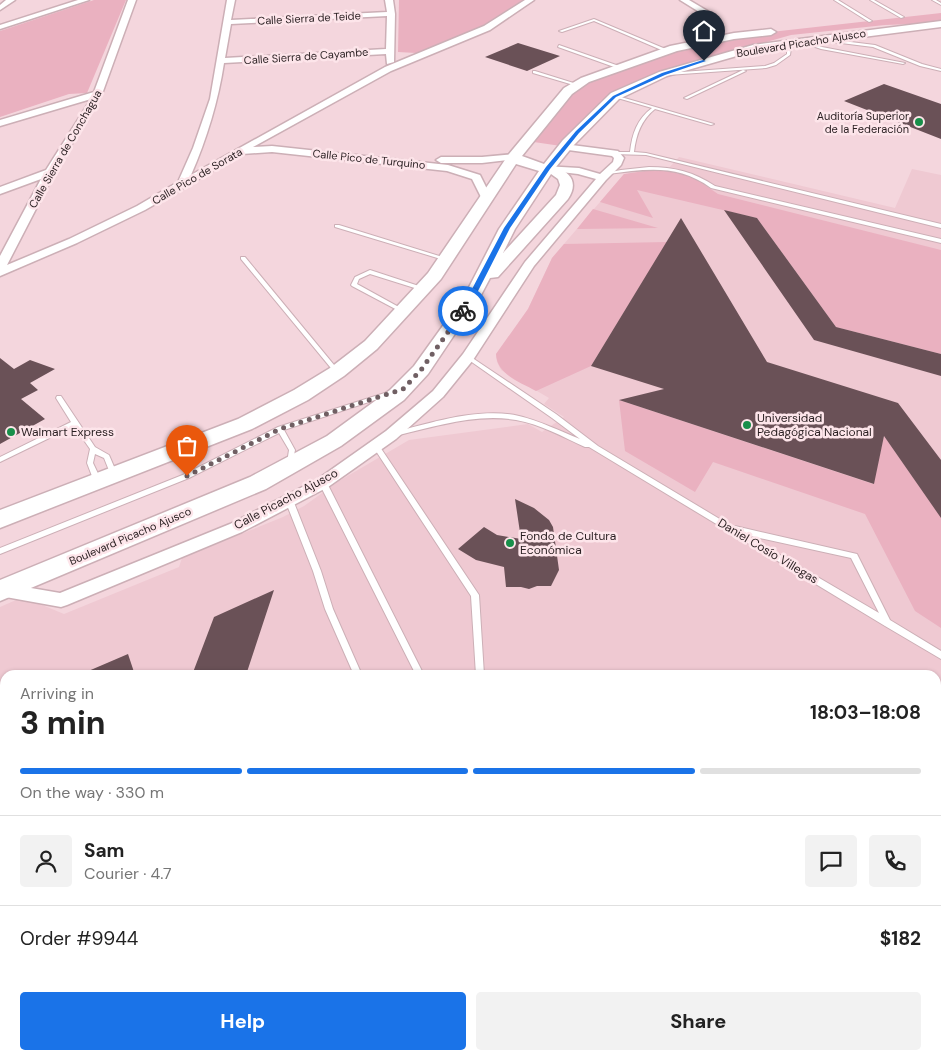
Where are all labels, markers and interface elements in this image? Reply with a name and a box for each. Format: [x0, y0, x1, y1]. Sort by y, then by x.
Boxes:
street label: Calle Sierra de Teide [257, 8, 361, 28]
pin [683, 10, 725, 61]
icon: home [690, 17, 718, 45]
street label: Boulevard Picacho Ajusco [735, 26, 867, 60]
street label: Calle Sierra de Cayambe [243, 45, 369, 67]
street label: Calle Sierra de Conchagua [25, 87, 105, 211]
place label: Auditoría Superior de la Federación [817, 109, 909, 136]
marker: Auditoría Superior de la Federación [913, 116, 925, 128]
street label: Calle Pico de Sorata [149, 144, 245, 208]
street label: Calle Pico de Turquino [312, 146, 426, 172]
courier [438, 286, 488, 336]
icon: bike [449, 297, 477, 325]
place label: Universidad Pedagógica Nacional [757, 410, 872, 440]
marker: Universidad Pedagógica Nacional [741, 419, 753, 431]
place label: Walmart Express [21, 424, 114, 440]
pin [166, 425, 208, 476]
marker: Walmart Express [5, 426, 17, 438]
icon: bag [173, 432, 201, 460]
street label: Calle Picacho Ajusco [231, 465, 341, 533]
street label: Boulevard Picacho Ajusco [67, 504, 193, 568]
street label: Daniel Cosío Villegas [715, 515, 821, 587]
place label: Fondo de Cultura Económica [520, 528, 616, 558]
marker: Fondo de Cultura Económica [504, 537, 516, 549]
text: Arriving in [20, 683, 94, 704]
text: 18:03–18:08 [810, 700, 921, 725]
text: 3 min [20, 702, 105, 744]
text: On the way · 330 m [20, 782, 164, 803]
button: person [20, 835, 72, 887]
button: chat [805, 835, 857, 887]
button: phone [869, 835, 921, 887]
text: Sam [84, 838, 125, 863]
text: Courier · 4.7 [84, 863, 172, 884]
text: Order #9944 [20, 926, 138, 951]
text: $182 [880, 926, 921, 951]
button: Help [20, 992, 466, 1050]
button: Share [476, 992, 921, 1050]

